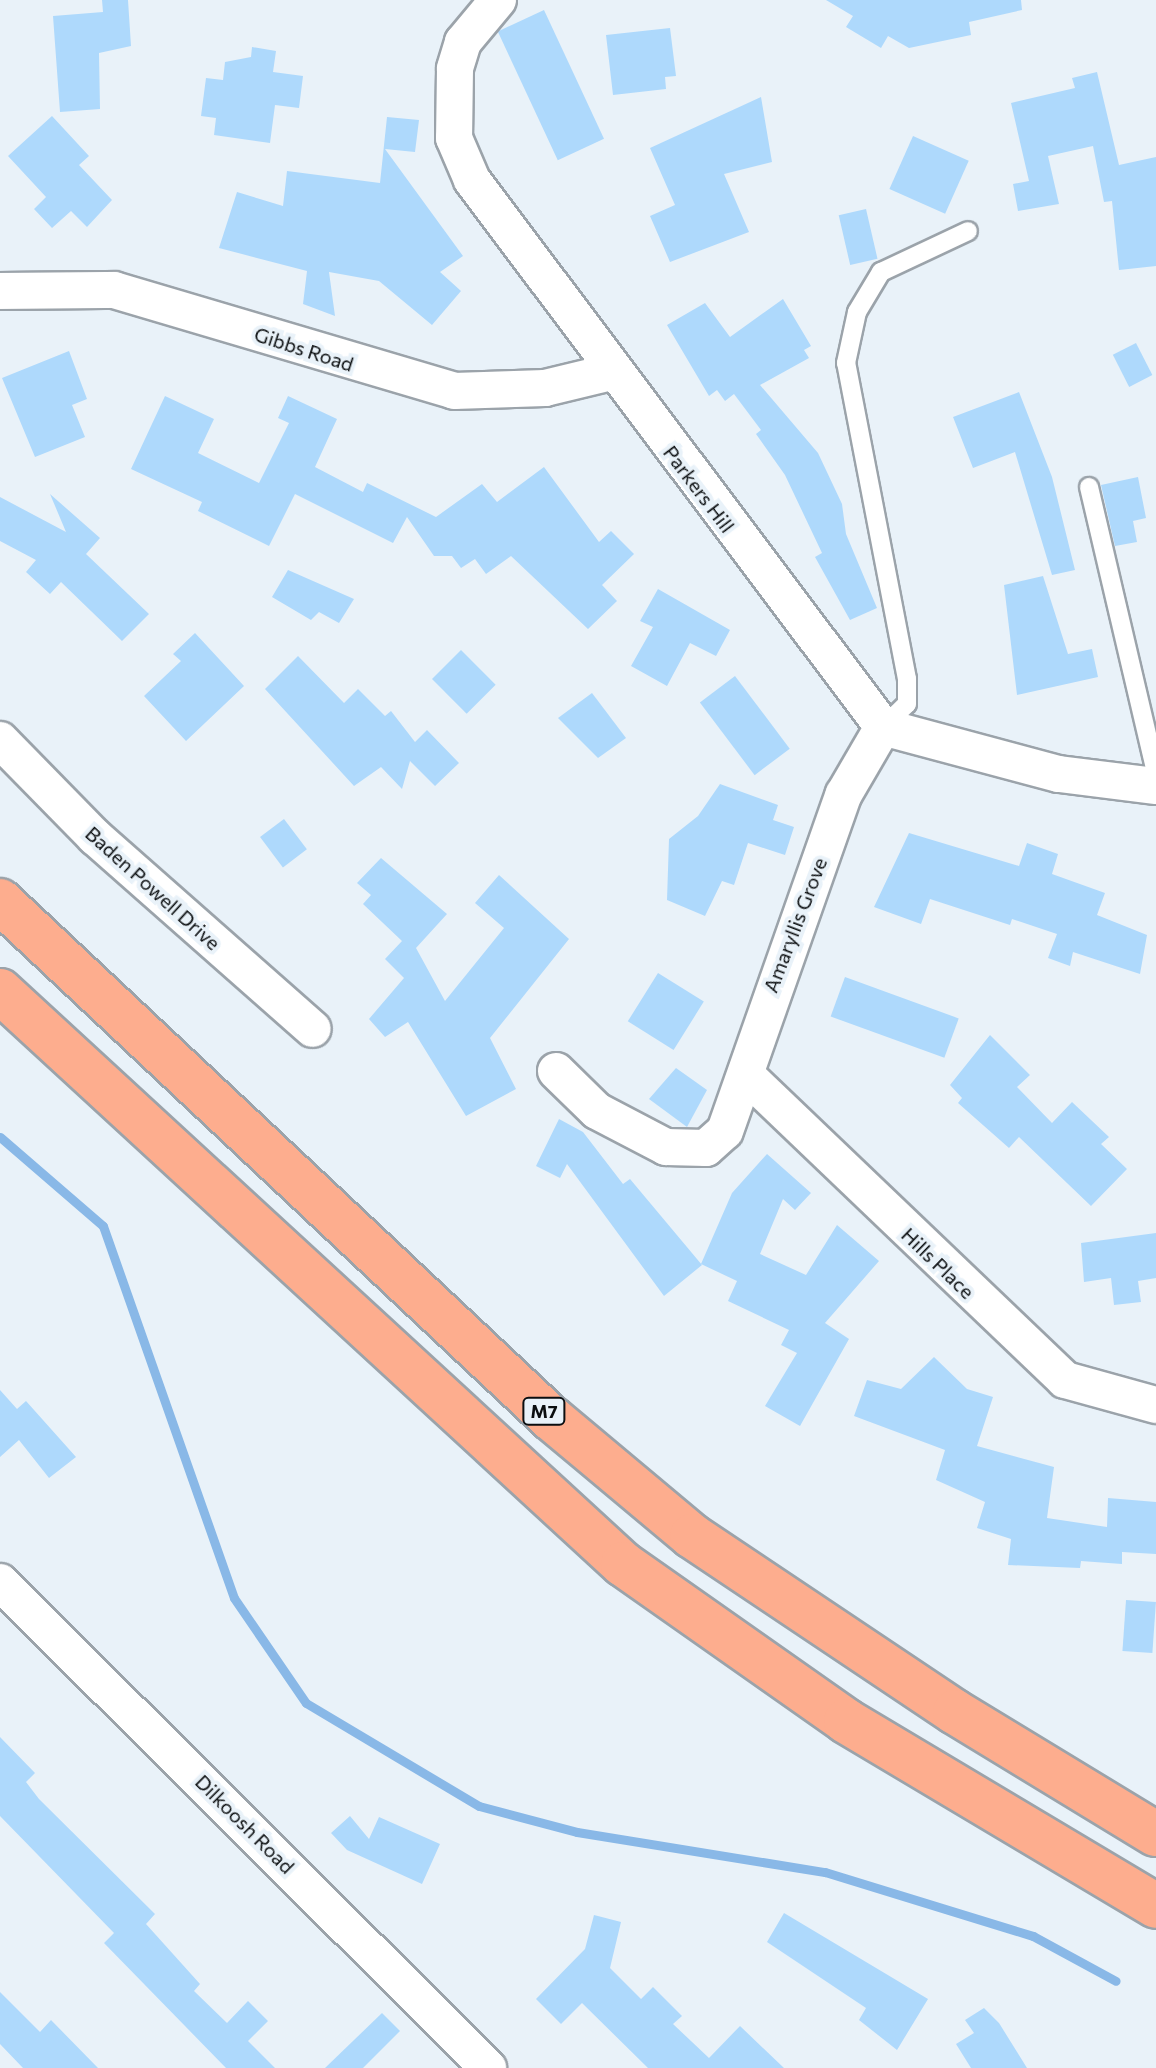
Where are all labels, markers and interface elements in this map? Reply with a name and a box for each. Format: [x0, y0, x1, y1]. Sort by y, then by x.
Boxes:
street label: Gibbs Road [251, 322, 357, 376]
street label: Parkers Hill [658, 441, 740, 537]
street label: Baden Powell Drive [81, 821, 225, 955]
street label: Amaryllis Grove [758, 854, 832, 996]
street label: Hills Place [897, 1223, 979, 1303]
road number: M7 [522, 1397, 566, 1425]
street label: Dilkoosh Road [191, 1770, 299, 1878]

